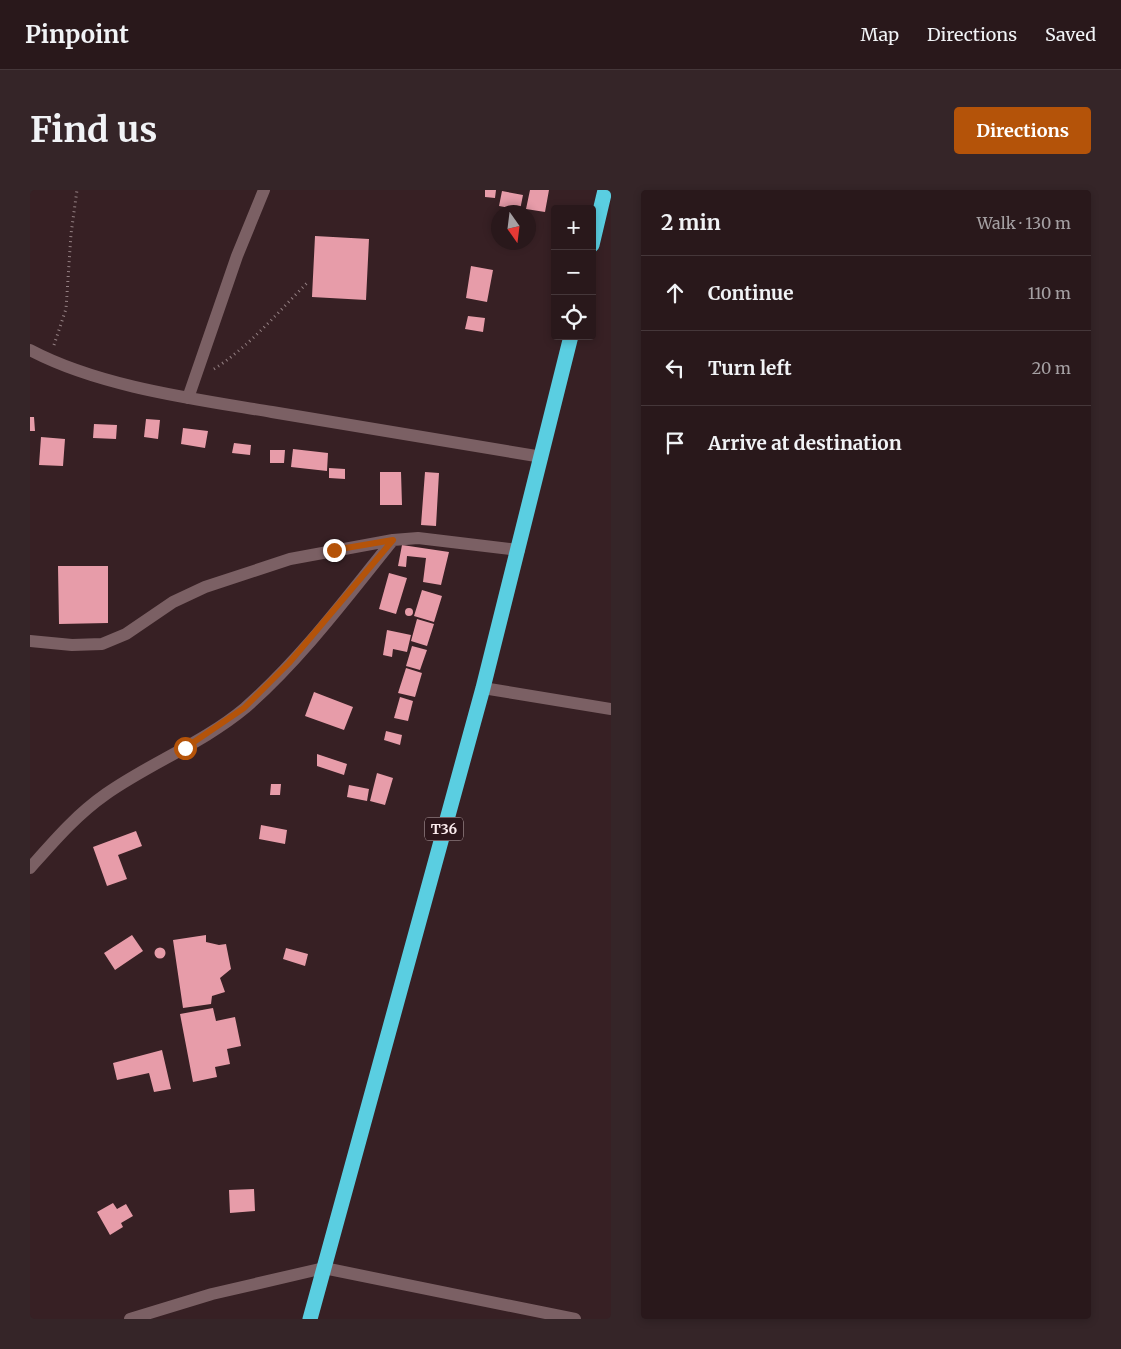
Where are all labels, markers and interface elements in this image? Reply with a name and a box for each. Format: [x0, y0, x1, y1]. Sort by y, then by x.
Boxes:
text: Pinpoint [25, 19, 129, 50]
text: Map [861, 23, 899, 46]
text: Directions [927, 23, 1017, 46]
text: Saved [1045, 23, 1096, 46]
button: Directions [954, 107, 1091, 154]
text: Find us [30, 108, 157, 152]
north arrow [491, 205, 536, 250]
map controls [551, 205, 596, 340]
button: + [551, 205, 596, 250]
text: 2 min [661, 209, 721, 236]
text: Walk · 130 m [977, 213, 1071, 233]
button: − [551, 250, 596, 295]
icon: ahead [661, 279, 689, 307]
text: Continue [708, 281, 794, 305]
text: 110 m [1028, 283, 1071, 303]
button: locate [551, 295, 596, 340]
icon: left [661, 354, 689, 382]
text: Turn left [708, 356, 792, 380]
text: 20 m [1032, 358, 1071, 378]
icon: arrive [661, 429, 689, 457]
text: Arrive at destination [708, 431, 902, 455]
route end [323, 539, 346, 562]
route start [174, 737, 197, 760]
road number: T36 [425, 818, 463, 840]

